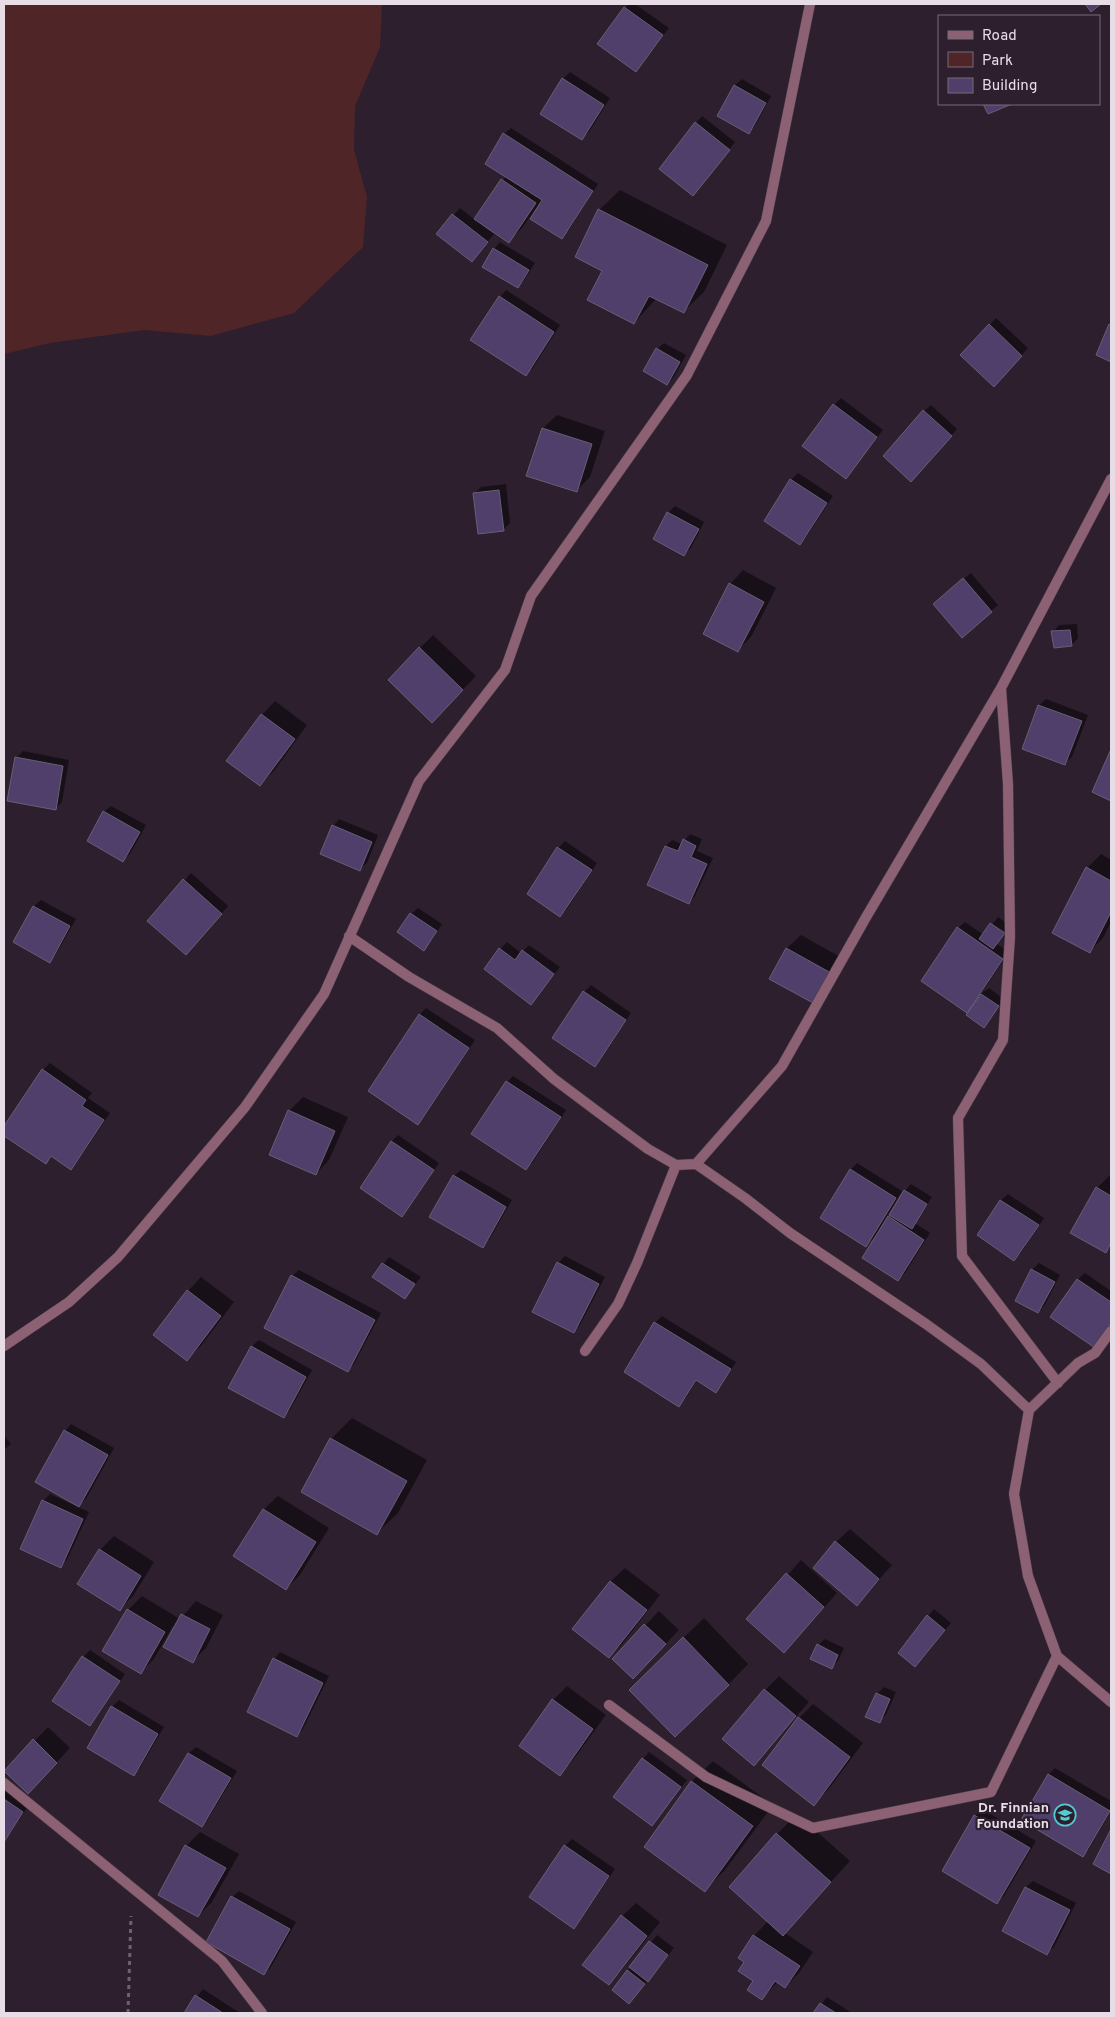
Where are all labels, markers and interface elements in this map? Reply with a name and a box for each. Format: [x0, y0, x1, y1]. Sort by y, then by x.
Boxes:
legend [938, 15, 1100, 105]
text: Road [982, 27, 1017, 46]
text: Park [982, 52, 1013, 71]
text: Building [982, 77, 1037, 96]
place label: Dr. Finnian Foundation [976, 1800, 1049, 1833]
school or university icon: Dr. Finnian Foundation [1053, 1803, 1077, 1827]

